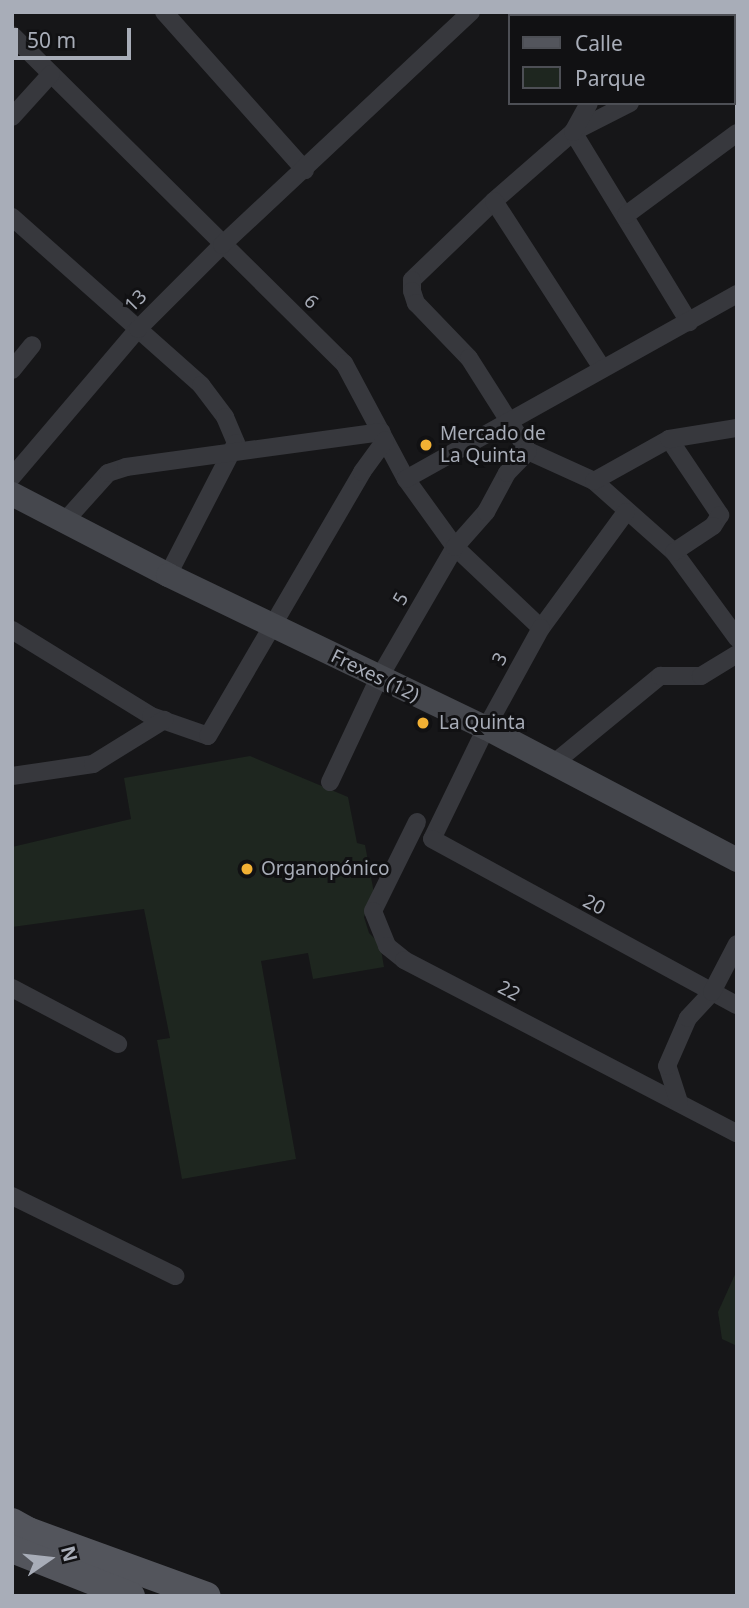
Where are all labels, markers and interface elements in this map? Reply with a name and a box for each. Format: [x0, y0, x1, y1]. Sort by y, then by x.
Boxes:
scale bar [18, 14, 135, 58]
legend [508, 14, 735, 105]
text: 50 m [27, 26, 76, 54]
text: Calle [575, 29, 623, 57]
text: Parque [575, 64, 645, 92]
street label: 13 [120, 285, 152, 317]
street label: 6 [299, 290, 323, 314]
place label: Mercado de La Quinta [440, 423, 546, 467]
marker: Mercado de La Quinta [418, 437, 434, 453]
street label: 5 [388, 589, 414, 609]
street label: Frexes (12) [327, 645, 423, 707]
street label: 3 [487, 649, 513, 669]
place label: La Quinta [439, 712, 525, 734]
marker: La Quinta [413, 713, 433, 733]
place label: Organopónico [261, 858, 390, 880]
marker: Organopónico [239, 861, 255, 877]
street label: 20 [579, 890, 609, 920]
street label: 22 [494, 976, 524, 1006]
north arrow [14, 1524, 84, 1594]
text: N [55, 1543, 84, 1565]

